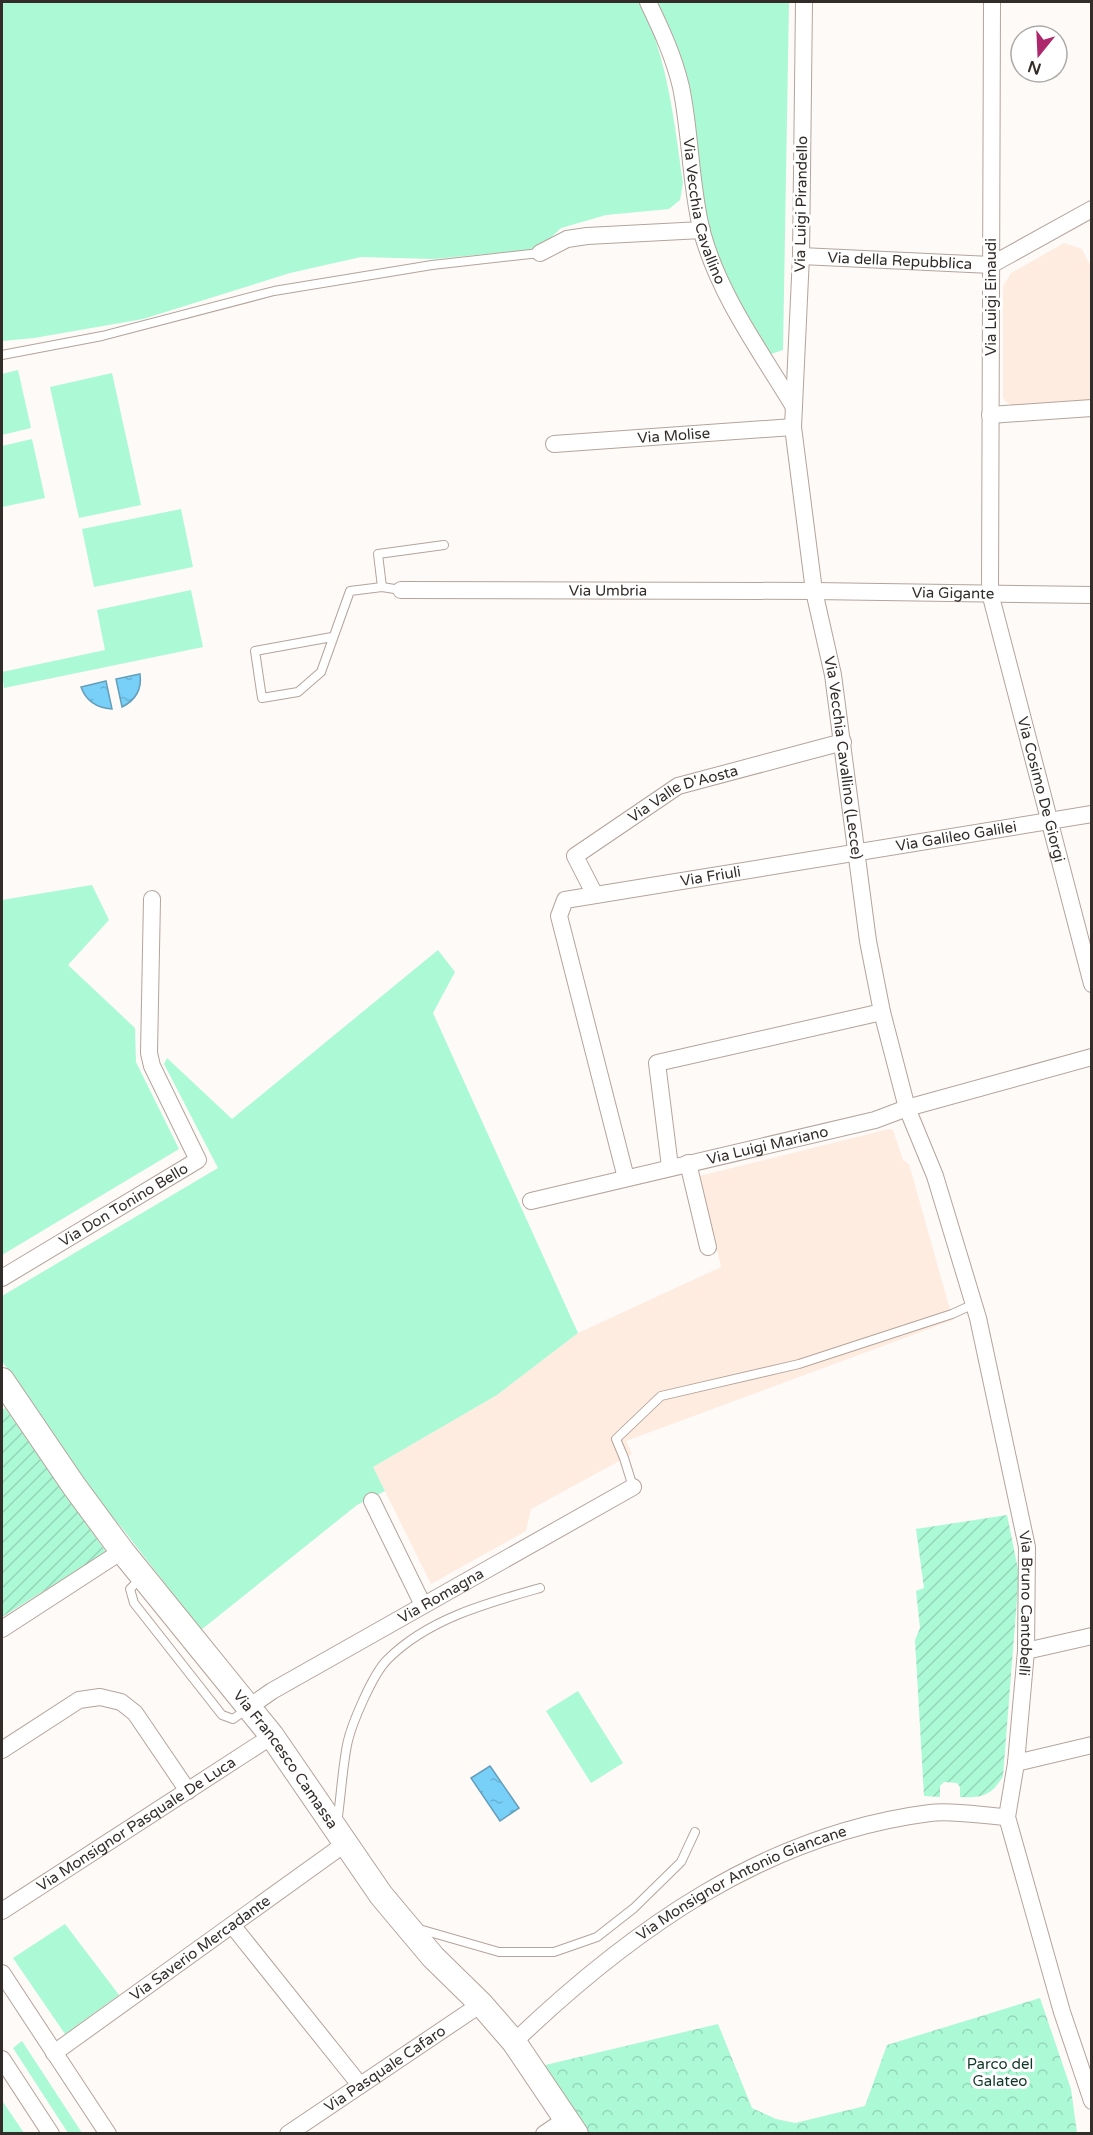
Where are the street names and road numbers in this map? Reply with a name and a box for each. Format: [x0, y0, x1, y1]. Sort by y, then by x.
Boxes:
street label: Via Luigi Pirandello [791, 136, 811, 272]
street label: Via Vecchia Cavallino [680, 137, 730, 287]
street label: Via Luigi Einaudi [982, 238, 1000, 356]
street label: Via della Repubblica [827, 248, 973, 273]
street label: Via Molise [637, 424, 711, 447]
street label: Via Umbria [569, 581, 647, 600]
street label: Via Gigante [912, 583, 994, 603]
street label: Via Vecchia Cavallino (Lecce) [820, 654, 866, 860]
street label: Via Cosimo De Giorgi [1014, 715, 1069, 864]
street label: Via Valle D'Aosta [625, 761, 740, 826]
street label: Via Galileo Galilei [895, 817, 1018, 855]
street label: Via Friuli [679, 862, 742, 890]
street label: Via Luigi Mariano [705, 1122, 830, 1168]
street label: Via Don Tonino Bello [56, 1159, 191, 1250]
street label: Via Bruno Cantobelli [1015, 1529, 1036, 1677]
street label: Via Romagna [395, 1564, 487, 1627]
street label: Via Francesco Camassa [229, 1686, 342, 1832]
street label: Via Monsignor Pasquale De Luca [33, 1753, 239, 1895]
street label: Via Monsignor Antonio Giancane [633, 1822, 849, 1944]
street label: Via Saverio Mercadante [126, 1891, 274, 2004]
street label: Via Pasquale Cafaro [321, 2021, 449, 2116]

